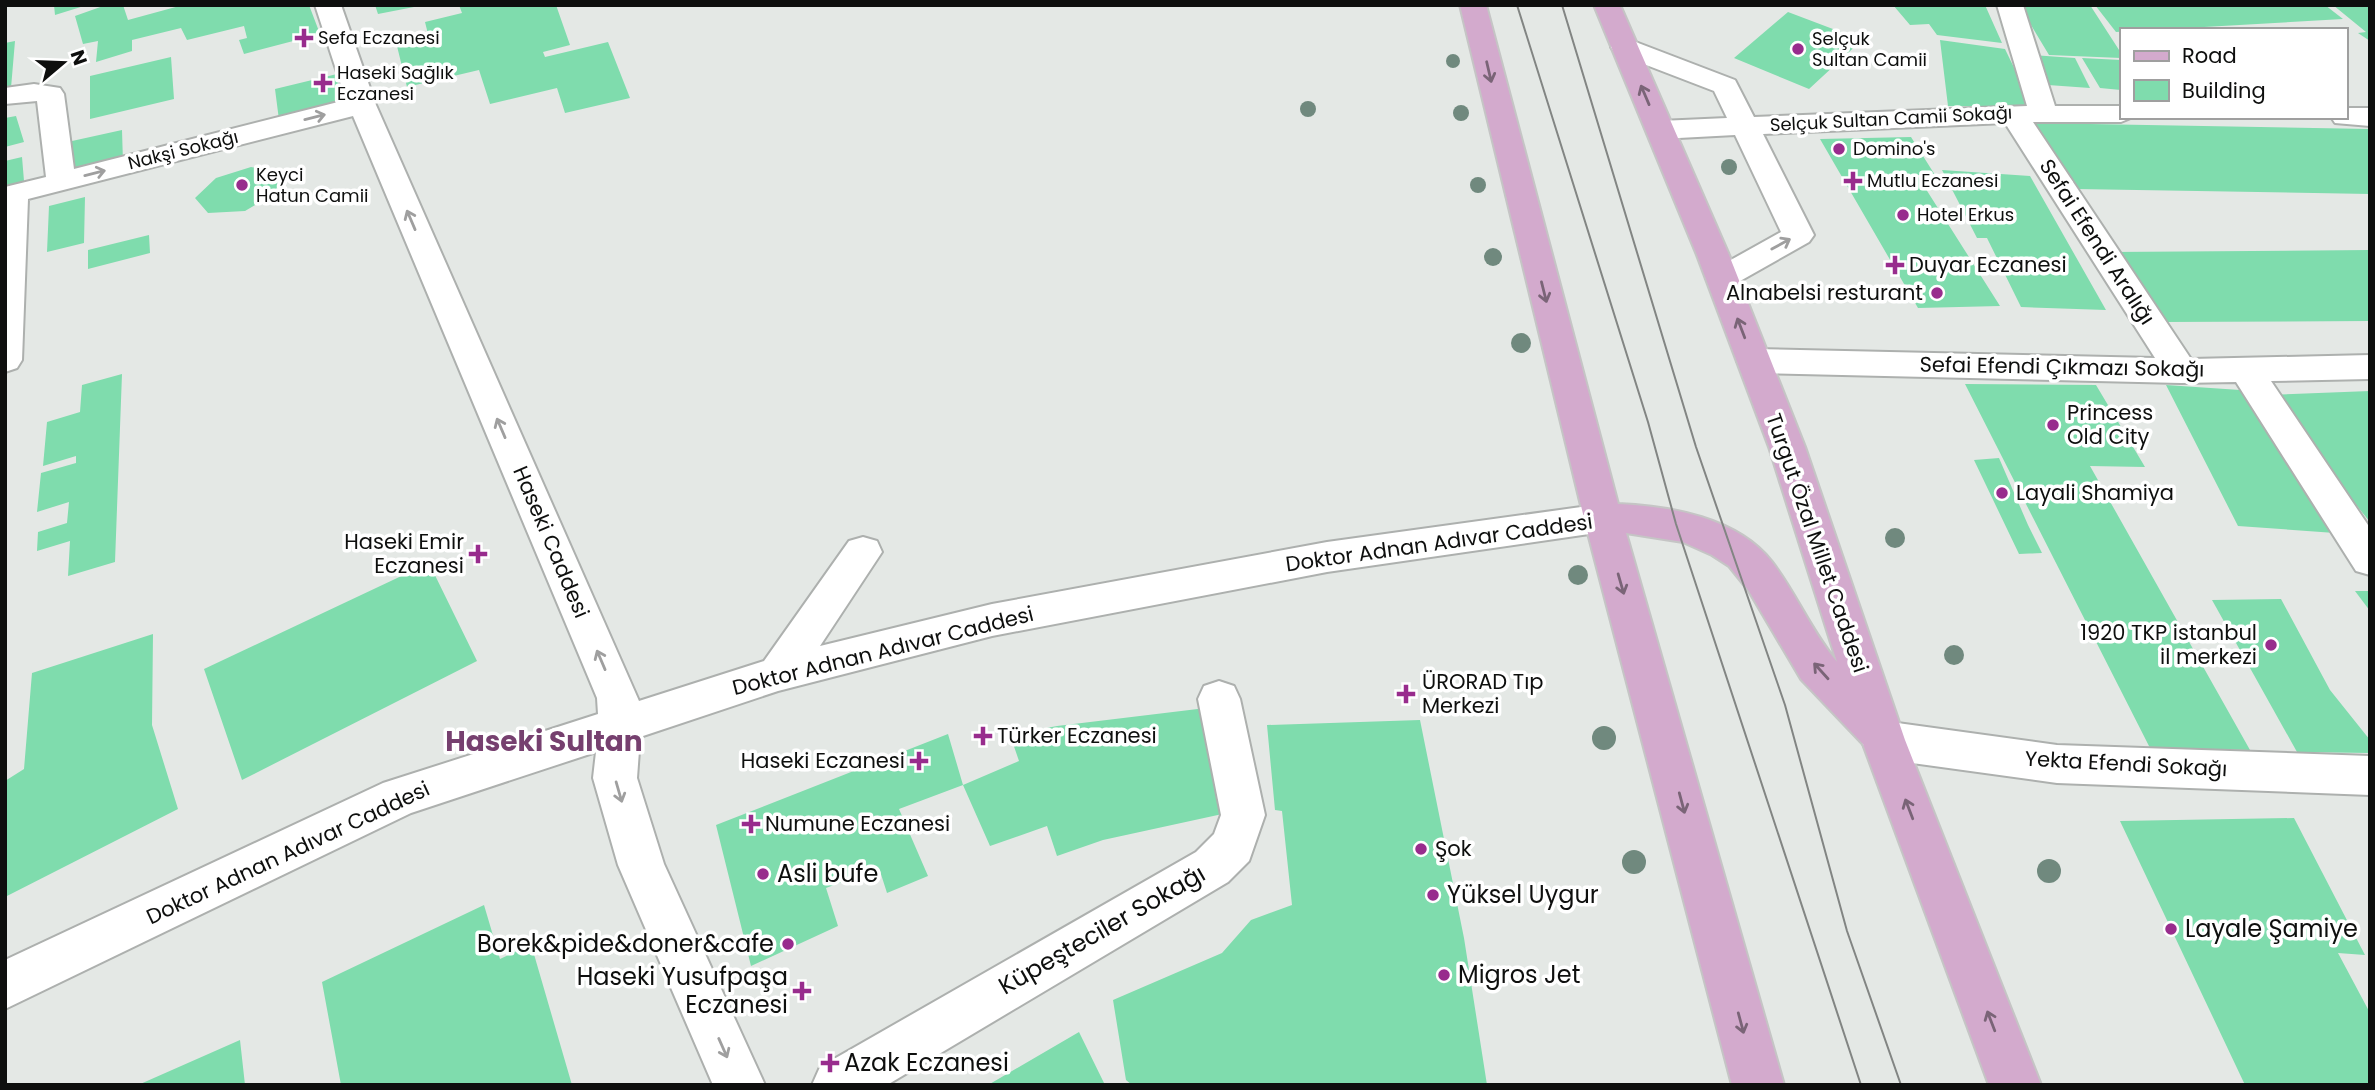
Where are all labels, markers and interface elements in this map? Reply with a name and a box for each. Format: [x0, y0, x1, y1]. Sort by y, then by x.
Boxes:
place label: Sefa Eczanesi [318, 25, 440, 50]
place label: Selçuk Sultan Camii [1812, 26, 1927, 72]
north arrow [28, 28, 98, 98]
legend [2120, 28, 2347, 119]
marker: Sefa Eczanesi [296, 30, 312, 46]
marker: Selçuk Sultan Camii [1790, 41, 1806, 57]
text: Road [2182, 41, 2237, 70]
text: N [64, 46, 94, 69]
place label: Haseki Sağlık Eczanesi [337, 60, 454, 106]
one-way arrow [1483, 60, 1496, 83]
marker: Haseki Sağlık Eczanesi [315, 75, 331, 91]
text: Building [2182, 76, 2266, 105]
one-way arrow [1638, 84, 1651, 106]
street label: Selçuk Sultan Camii Sokağı [1769, 100, 2013, 137]
one-way arrow [304, 110, 326, 123]
street label: Nakşi Sokağı [125, 124, 241, 175]
place label: Domino's [1853, 136, 1936, 161]
marker: Domino's [1831, 141, 1847, 157]
street label: Sefai Efendi Aralığı [2033, 153, 2162, 330]
place label: Keyci Hatun Camii [256, 162, 368, 208]
one-way arrow [83, 166, 106, 179]
place label: Mutlu Eczanesi [1867, 168, 1998, 193]
marker: Mutlu Eczanesi [1845, 173, 1861, 189]
marker: Keyci Hatun Camii [234, 177, 250, 193]
place label: Hotel Erkus [1917, 202, 2014, 227]
marker: Hotel Erkus [1895, 207, 1911, 223]
one-way arrow [404, 209, 417, 231]
one-way arrow [1770, 237, 1791, 250]
place label: Duyar Eczanesi [1909, 250, 2067, 279]
marker: Duyar Eczanesi [1887, 257, 1903, 273]
place label: Alnabelsi resturant [1726, 278, 1923, 307]
one-way arrow [1538, 280, 1551, 303]
marker: Alnabelsi resturant [1929, 285, 1945, 301]
one-way arrow [1734, 317, 1747, 339]
street label: Sefai Efendi Çıkmazı Sokağı [1919, 350, 2205, 383]
place label: Princess Old City [2067, 398, 2153, 451]
street label: Turgut Özal Millet Caddesi [1759, 409, 1876, 676]
marker: Princess Old City [2045, 417, 2061, 433]
one-way arrow [494, 418, 507, 440]
street label: Haseki Caddesi [506, 461, 597, 622]
place label: Layali Shamiya [2016, 478, 2174, 507]
marker: Layali Shamiya [1994, 485, 2010, 501]
street label: Doktor Adnan Adıvar Caddesi [1284, 507, 1594, 578]
place label: Haseki Emir Eczanesi [344, 527, 464, 580]
marker: Haseki Emir Eczanesi [470, 546, 486, 562]
one-way arrow [1616, 573, 1629, 595]
street label: Doktor Adnan Adıvar Caddesi [729, 599, 1037, 702]
place label: 1920 TKP istanbul il merkezi [2080, 618, 2257, 671]
marker: 1920 TKP istanbul il merkezi [2263, 637, 2279, 653]
one-way arrow [594, 650, 607, 671]
one-way arrow [1813, 662, 1829, 680]
place label: ÜRORAD Tıp Merkezi [1422, 667, 1544, 720]
marker: ÜRORAD Tıp Merkezi [1396, 684, 1416, 704]
place label: Türker Eczanesi [997, 721, 1157, 750]
district label: Haseki Sultan [445, 722, 643, 761]
marker: Türker Eczanesi [975, 728, 991, 744]
street label: Yekta Efendi Sokağı [2024, 744, 2228, 783]
place label: Haseki Eczanesi [741, 746, 905, 775]
marker: Haseki Eczanesi [911, 753, 927, 769]
street label: Doktor Adnan Adıvar Caddesi [141, 774, 434, 931]
one-way arrow [614, 781, 627, 803]
one-way arrow [1676, 792, 1689, 814]
one-way arrow [1902, 798, 1915, 820]
place label: Numune Eczanesi [765, 809, 950, 838]
marker: Numune Eczanesi [743, 816, 759, 832]
place label: Şok [1435, 834, 1472, 863]
marker: Şok [1413, 841, 1429, 857]
place label: Asli bufe [777, 857, 878, 890]
street label: Küpeşteciler Sokağı [992, 857, 1211, 1002]
marker: Asli bufe [755, 866, 771, 882]
place label: Yüksel Uygur [1447, 878, 1599, 911]
marker: Yüksel Uygur [1425, 887, 1441, 903]
place label: Layale Şamiye [2185, 912, 2358, 945]
marker: Layale Şamiye [2163, 921, 2179, 937]
place label: Borek&pide&doner&cafe [477, 927, 774, 960]
marker: Borek&pide&doner&cafe [780, 936, 796, 952]
place label: Migros Jet [1458, 958, 1580, 991]
place label: Haseki Yusufpaşa Eczanesi [577, 960, 788, 1021]
marker: Migros Jet [1436, 967, 1452, 983]
marker: Haseki Yusufpaşa Eczanesi [794, 983, 810, 999]
one-way arrow [1735, 1011, 1748, 1034]
one-way arrow [1983, 1011, 1996, 1032]
one-way arrow [717, 1037, 730, 1058]
place label: Azak Eczanesi [844, 1046, 1009, 1079]
marker: Azak Eczanesi [822, 1055, 838, 1071]

